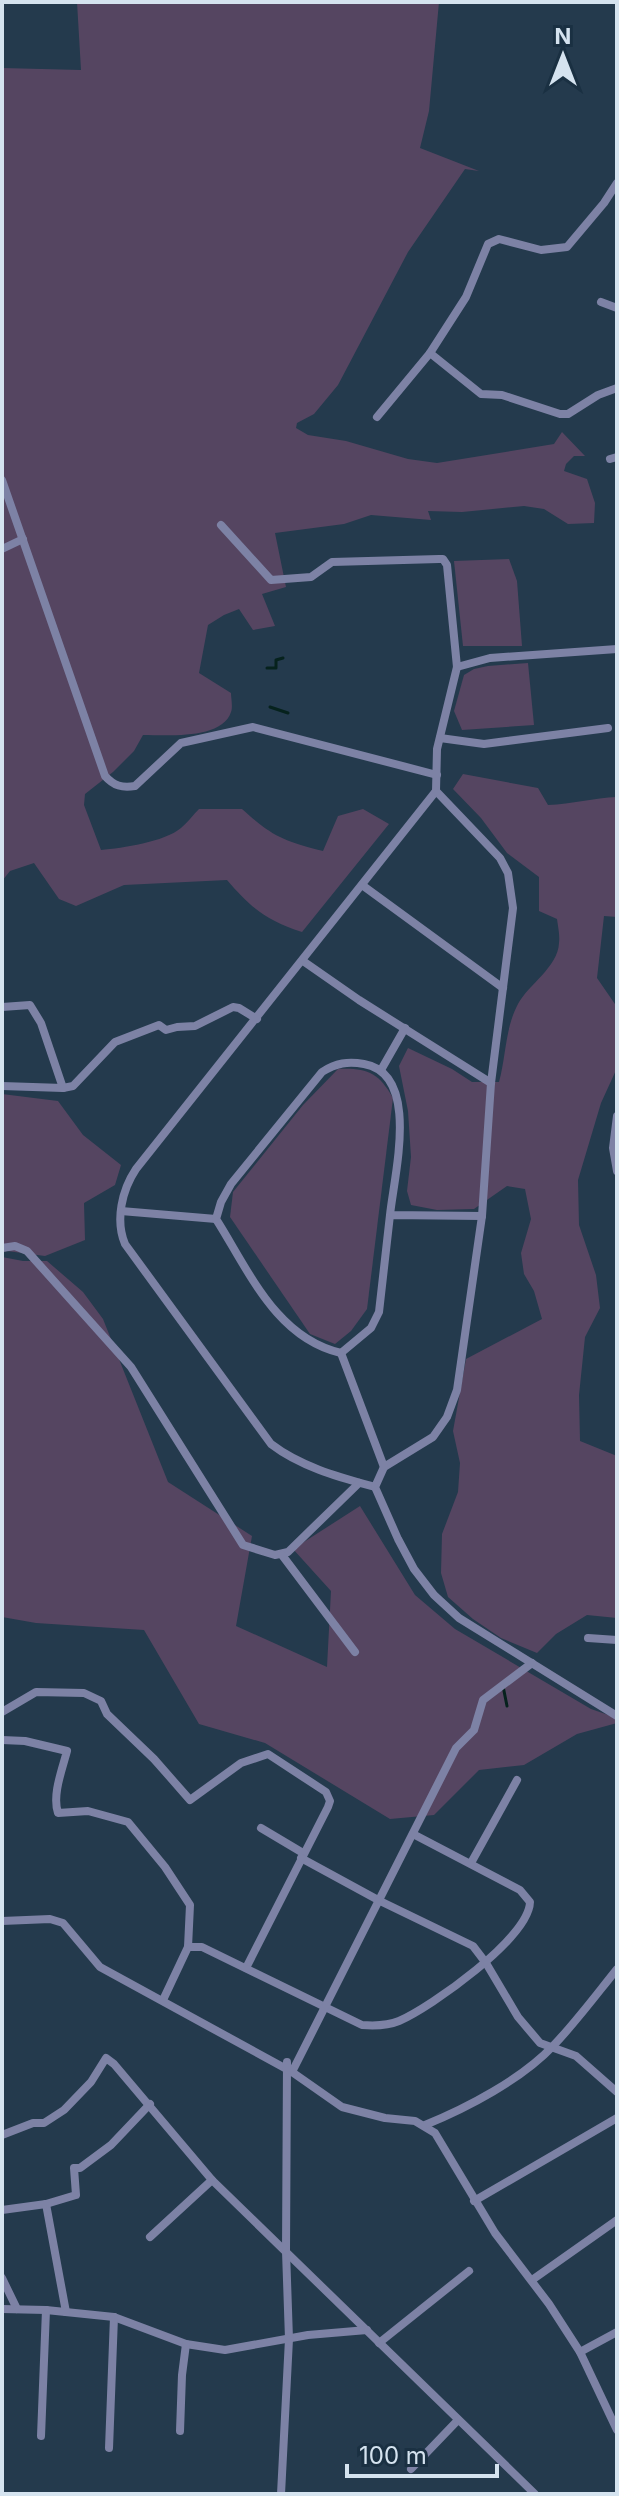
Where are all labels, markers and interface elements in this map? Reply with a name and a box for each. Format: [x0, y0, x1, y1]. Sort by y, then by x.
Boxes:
north arrow [523, 16, 603, 96]
text: N [555, 23, 571, 49]
scale bar [347, 2428, 497, 2478]
text: 100 m [359, 2441, 427, 2470]

